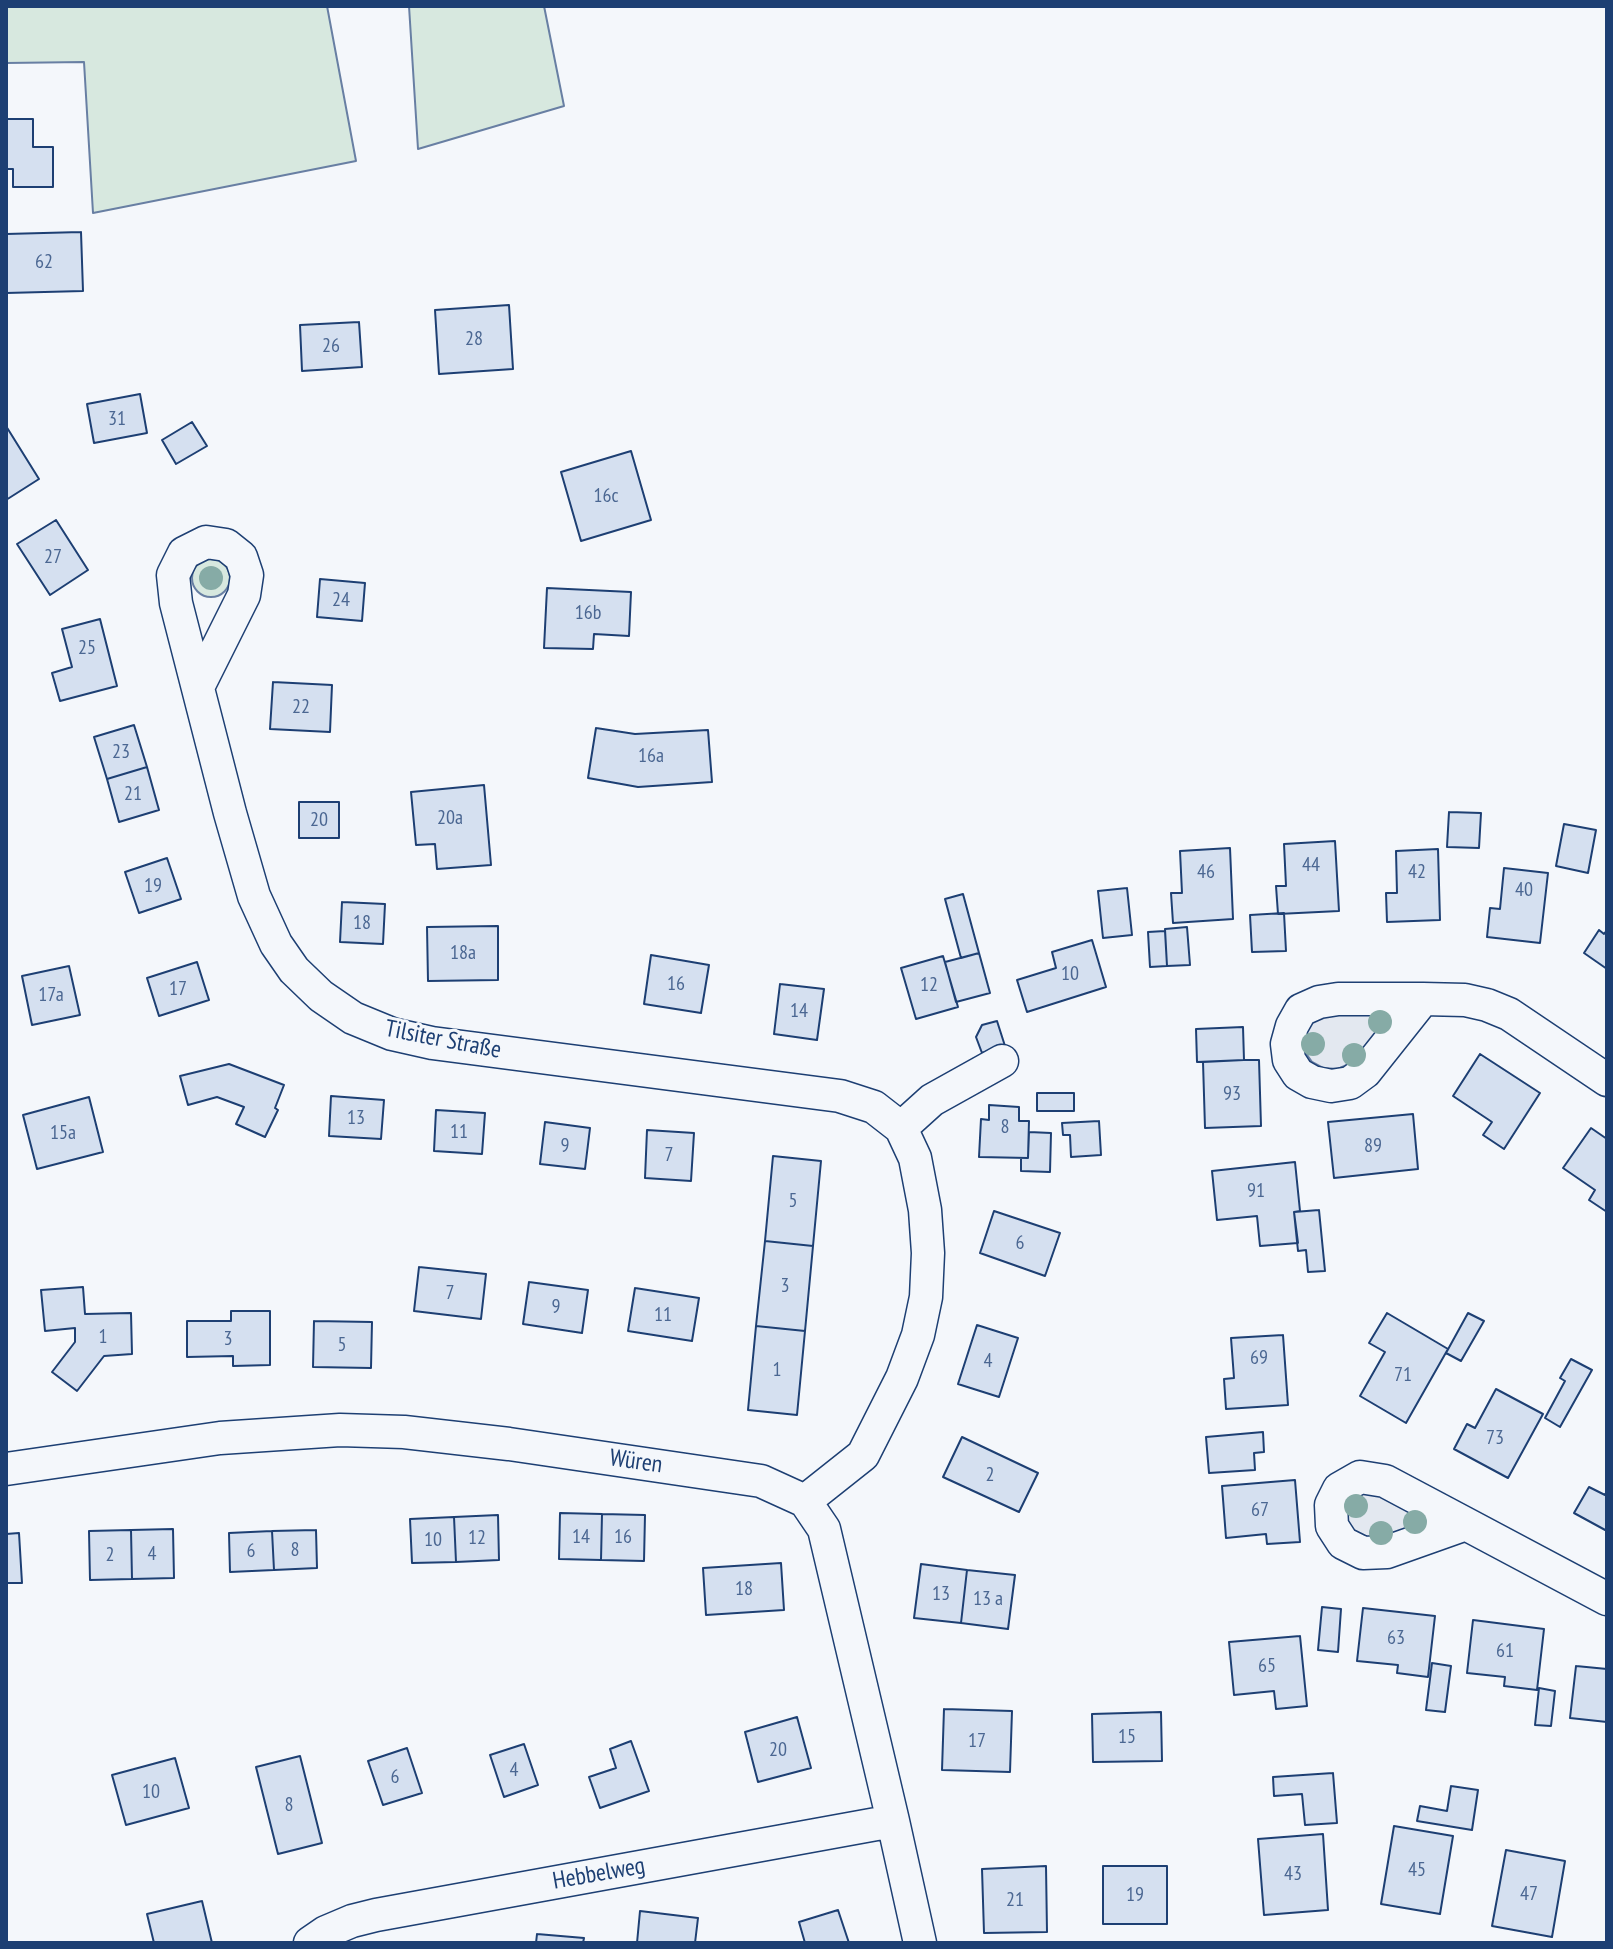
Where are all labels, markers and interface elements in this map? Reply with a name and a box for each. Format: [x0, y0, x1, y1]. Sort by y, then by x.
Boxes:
house number: 62 [35, 250, 53, 274]
house number: 28 [465, 327, 483, 351]
house number: 26 [322, 334, 340, 358]
house number: 31 [108, 407, 126, 431]
house number: 16c [593, 484, 619, 508]
house number: 27 [44, 545, 62, 569]
house number: 24 [332, 588, 350, 612]
house number: 16b [575, 601, 601, 625]
house number: 25 [78, 636, 96, 660]
house number: 22 [292, 695, 310, 719]
house number: 23 [112, 740, 130, 764]
house number: 16a [638, 744, 664, 768]
house number: 21 [124, 782, 142, 806]
house number: 20a [437, 806, 463, 830]
house number: 20 [310, 808, 328, 832]
house number: 44 [1302, 853, 1320, 877]
house number: 46 [1197, 860, 1215, 884]
house number: 42 [1408, 860, 1426, 884]
house number: 19 [144, 874, 162, 898]
house number: 40 [1515, 878, 1533, 902]
house number: 18 [353, 911, 371, 935]
house number: 18a [450, 941, 476, 965]
house number: 10 [1061, 962, 1079, 986]
house number: 16 [667, 972, 685, 996]
house number: 12 [920, 973, 938, 997]
house number: 17 [169, 977, 187, 1001]
house number: 17a [38, 983, 64, 1007]
house number: 14 [790, 999, 808, 1023]
street label: Tilsiter Straße [383, 1015, 503, 1065]
house number: 93 [1223, 1082, 1241, 1106]
house number: 13 [347, 1106, 365, 1130]
house number: 8 [1001, 1115, 1009, 1139]
house number: 11 [450, 1120, 468, 1144]
house number: 15a [50, 1121, 76, 1145]
house number: 9 [561, 1134, 569, 1158]
house number: 89 [1364, 1134, 1382, 1158]
house number: 7 [665, 1143, 673, 1167]
house number: 91 [1247, 1179, 1265, 1203]
house number: 5 [789, 1189, 797, 1213]
house number: 6 [1016, 1231, 1024, 1255]
house number: 3 [781, 1274, 789, 1298]
house number: 7 [446, 1281, 454, 1305]
house number: 9 [552, 1295, 560, 1319]
house number: 11 [654, 1303, 672, 1327]
house number: 1 [99, 1325, 107, 1349]
house number: 3 [224, 1327, 232, 1351]
house number: 5 [338, 1333, 346, 1357]
house number: 69 [1250, 1346, 1268, 1370]
house number: 4 [984, 1349, 992, 1373]
house number: 1 [773, 1358, 781, 1382]
house number: 71 [1394, 1363, 1412, 1387]
house number: 73 [1486, 1426, 1504, 1450]
street label: Würen [608, 1444, 664, 1480]
house number: 2 [986, 1463, 994, 1487]
house number: 67 [1251, 1498, 1269, 1522]
house number: 14 [572, 1525, 590, 1549]
house number: 16 [614, 1525, 632, 1549]
house number: 12 [468, 1526, 486, 1550]
house number: 10 [424, 1528, 442, 1552]
house number: 8 [291, 1538, 299, 1562]
house number: 6 [247, 1539, 255, 1563]
house number: 4 [148, 1542, 156, 1566]
house number: 2 [106, 1543, 114, 1567]
house number: 18 [735, 1577, 753, 1601]
house number: 13 [932, 1582, 950, 1606]
house number: 13 a [973, 1587, 1003, 1611]
house number: 63 [1387, 1626, 1405, 1650]
house number: 61 [1496, 1639, 1514, 1663]
house number: 65 [1258, 1654, 1276, 1678]
house number: 15 [1118, 1725, 1136, 1749]
house number: 17 [968, 1729, 986, 1753]
house number: 20 [769, 1738, 787, 1762]
house number: 4 [510, 1758, 518, 1782]
house number: 6 [391, 1765, 399, 1789]
house number: 10 [142, 1780, 160, 1804]
house number: 8 [285, 1793, 293, 1817]
street label: Hebbelweg [551, 1852, 647, 1896]
house number: 45 [1408, 1858, 1426, 1882]
house number: 43 [1284, 1862, 1302, 1886]
house number: 47 [1520, 1882, 1538, 1906]
house number: 19 [1126, 1883, 1144, 1907]
house number: 21 [1006, 1888, 1024, 1912]

